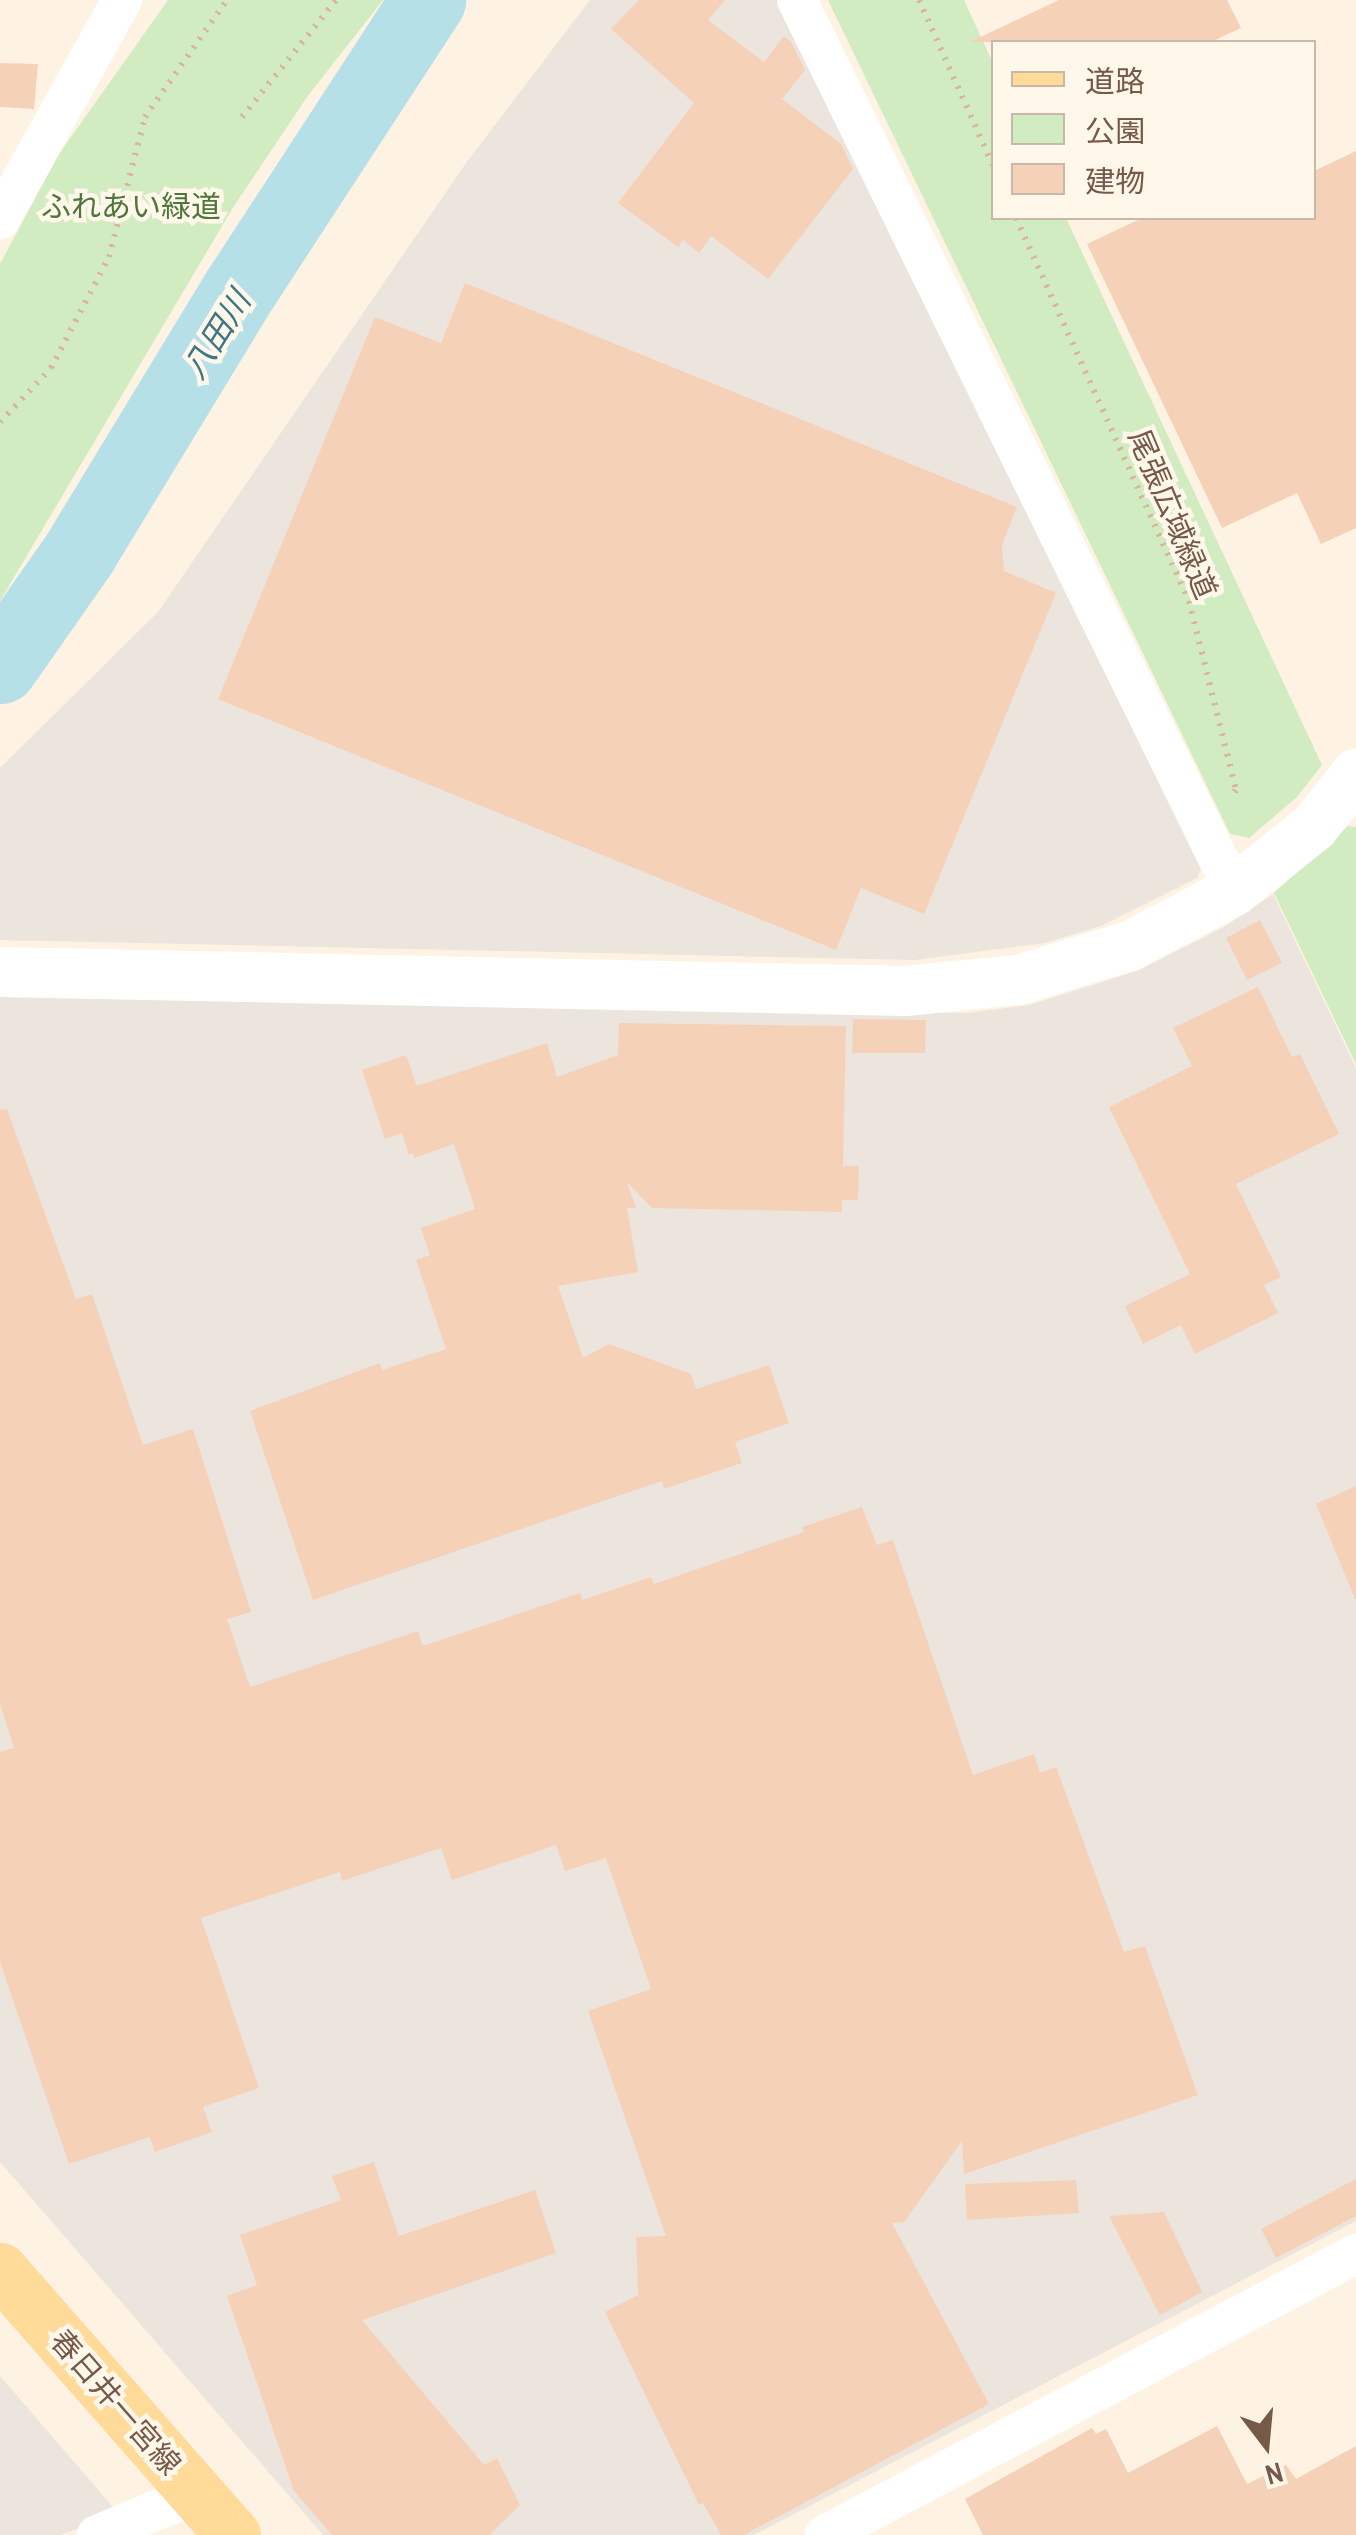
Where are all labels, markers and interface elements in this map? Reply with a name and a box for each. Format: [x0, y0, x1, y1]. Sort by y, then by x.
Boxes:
legend [991, 40, 1316, 220]
text: 道路 [1085, 61, 1145, 101]
text: 公園 [1085, 111, 1145, 151]
text: 建物 [1085, 161, 1145, 201]
park label: ふれあい緑道 [41, 188, 221, 224]
water label: 八田川 [175, 284, 259, 386]
street label: 尾張広域緑道 [1121, 424, 1225, 604]
street label: 春日井一宮線 [43, 2322, 189, 2482]
north arrow [1216, 2395, 1316, 2495]
text: N [1261, 2453, 1287, 2494]

